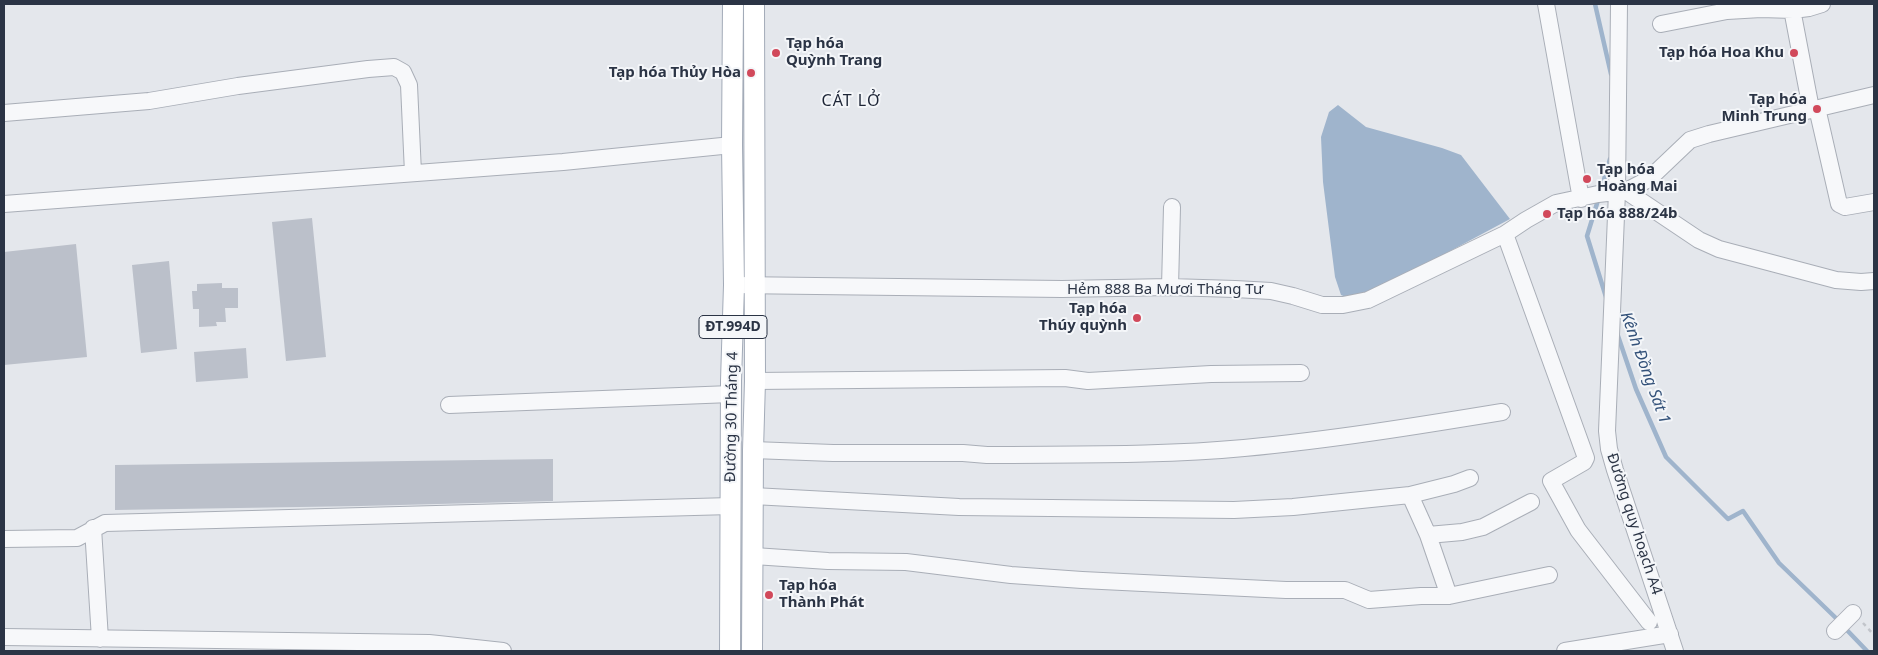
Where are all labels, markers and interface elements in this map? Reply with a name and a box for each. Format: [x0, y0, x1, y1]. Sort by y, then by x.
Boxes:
place label: Tạp hóa Quỳnh Trang [786, 35, 882, 70]
place label: Tạp hóa Hoa Khu [1659, 44, 1784, 62]
marker: Tạp hóa Quỳnh Trang [770, 47, 782, 59]
marker: Tạp hóa Hoa Khu [1788, 47, 1800, 59]
place label: Tạp hóa Thủy Hòa [609, 64, 741, 82]
marker: Tạp hóa Thủy Hòa [745, 67, 757, 79]
district label: CÁT LỞ [821, 91, 881, 111]
place label: Tạp hóa Minh Trung [1721, 91, 1807, 126]
marker: Tạp hóa Minh Trung [1811, 103, 1823, 115]
place label: Tạp hóa Hoàng Mai [1597, 161, 1678, 196]
marker: Tạp hóa Hoàng Mai [1581, 173, 1593, 185]
place label: Tạp hóa 888/24b [1557, 205, 1677, 223]
marker: Tạp hóa 888/24b [1541, 208, 1553, 220]
street label: Hẻm 888 Ba Mươi Tháng Tư [1067, 281, 1263, 299]
place label: Tạp hóa Thúy quỳnh [1039, 300, 1127, 335]
water label: Kênh Đồng Sát 1 [1616, 310, 1674, 426]
marker: Tạp hóa Thúy quỳnh [1131, 312, 1143, 324]
road number: ĐT.994D [699, 316, 767, 338]
street label: Đường 30 Tháng 4 [722, 351, 742, 483]
street label: Đường quy hoạch A4 [1603, 451, 1665, 597]
place label: Tạp hóa Thành Phát [779, 577, 864, 612]
marker: Tạp hóa Thành Phát [763, 589, 775, 601]

